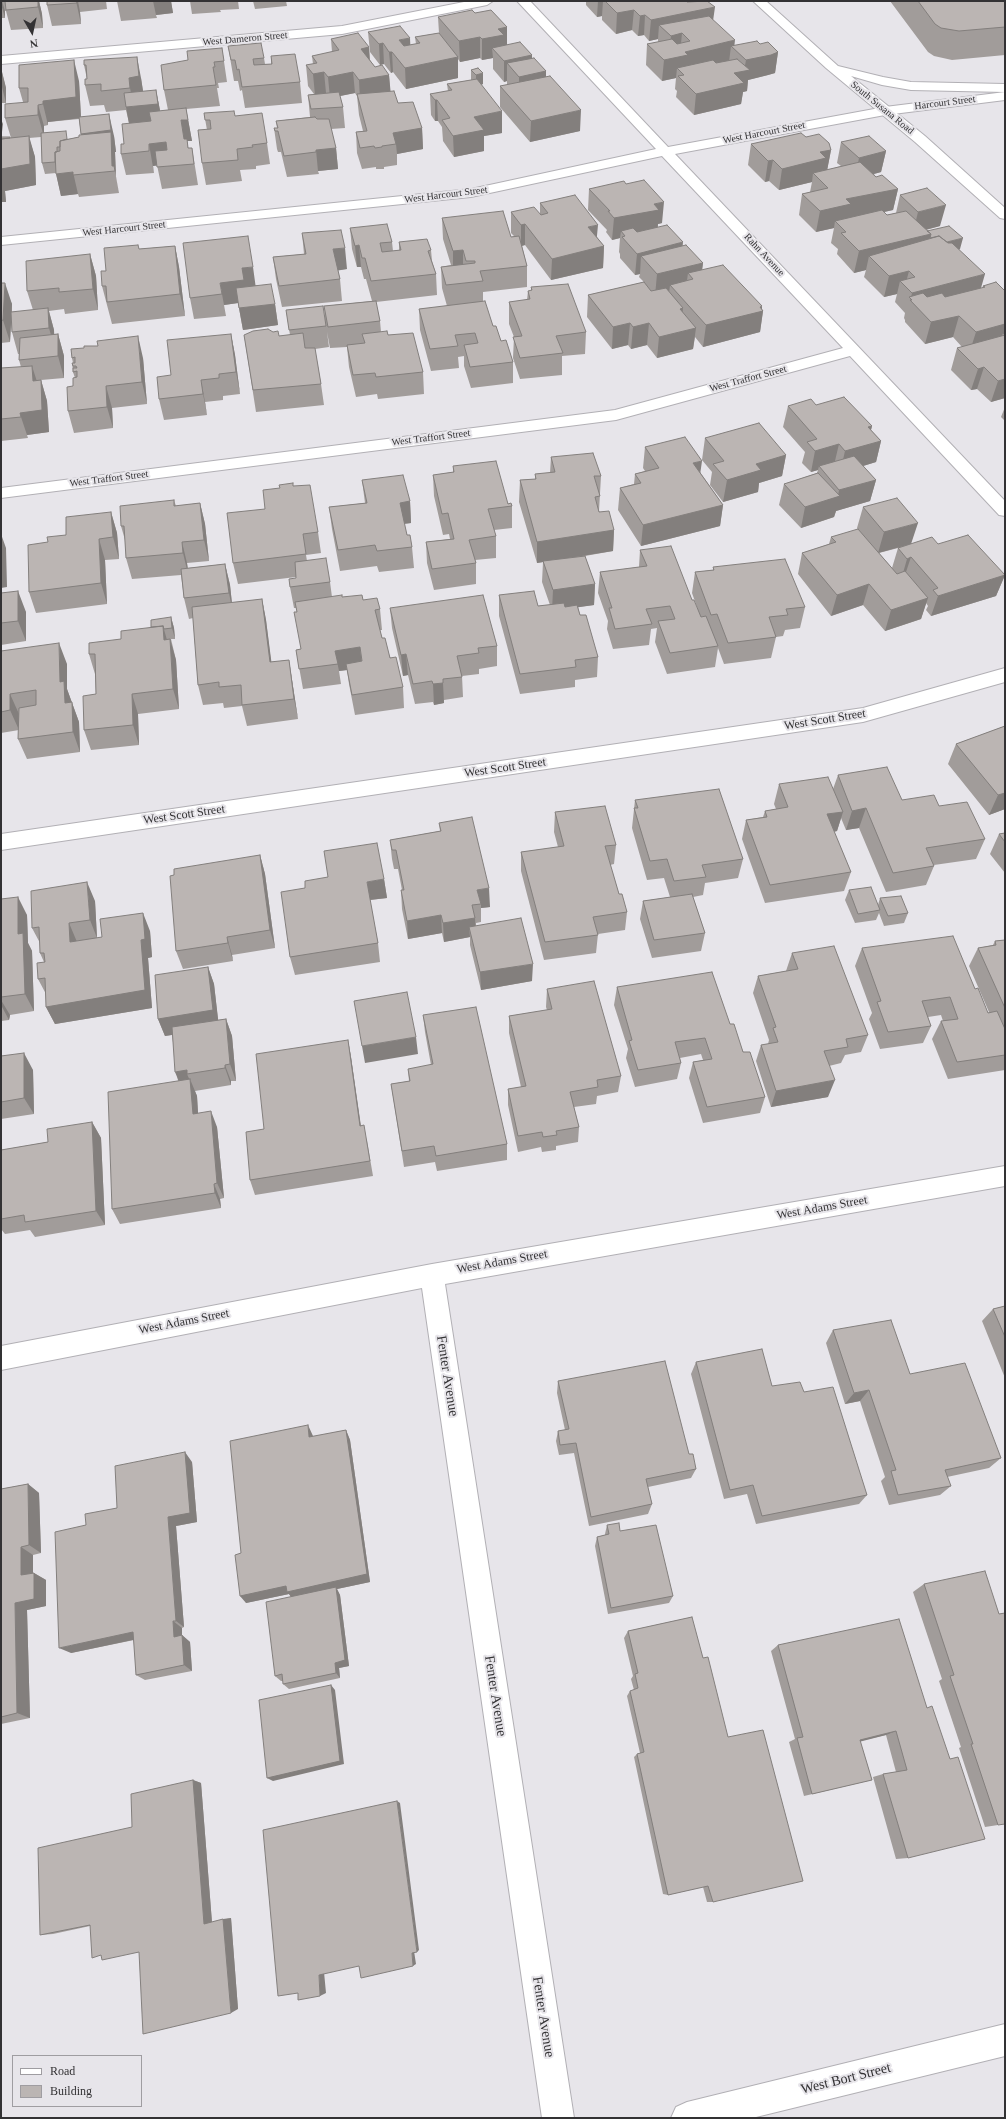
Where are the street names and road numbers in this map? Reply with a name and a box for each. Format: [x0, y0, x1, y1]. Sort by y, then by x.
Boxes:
street label: West Dameron Street [202, 29, 288, 49]
street label: South Susana Road [848, 79, 916, 137]
street label: Harcourt Street [914, 93, 976, 113]
street label: West Harcourt Street [722, 119, 806, 147]
street label: West Harcourt Street [404, 184, 488, 206]
street label: West Harcourt Street [82, 219, 166, 239]
street label: Rahn Avenue [741, 231, 787, 279]
street label: West Traffort Street [708, 363, 788, 395]
street label: West Traffort Street [391, 427, 471, 449]
street label: West Traffort Street [69, 468, 149, 490]
street label: West Scott Street [783, 706, 867, 734]
street label: West Scott Street [463, 755, 547, 781]
street label: West Scott Street [142, 802, 226, 828]
street label: West Adams Street [776, 1193, 868, 1223]
street label: West Adams Street [456, 1247, 548, 1277]
street label: West Adams Street [138, 1306, 230, 1338]
street label: Fenter Avenue [432, 1334, 462, 1418]
street label: Fenter Avenue [480, 1654, 510, 1738]
street label: Fenter Avenue [528, 1975, 558, 2059]
street label: West Bort Street [799, 2060, 893, 2098]

